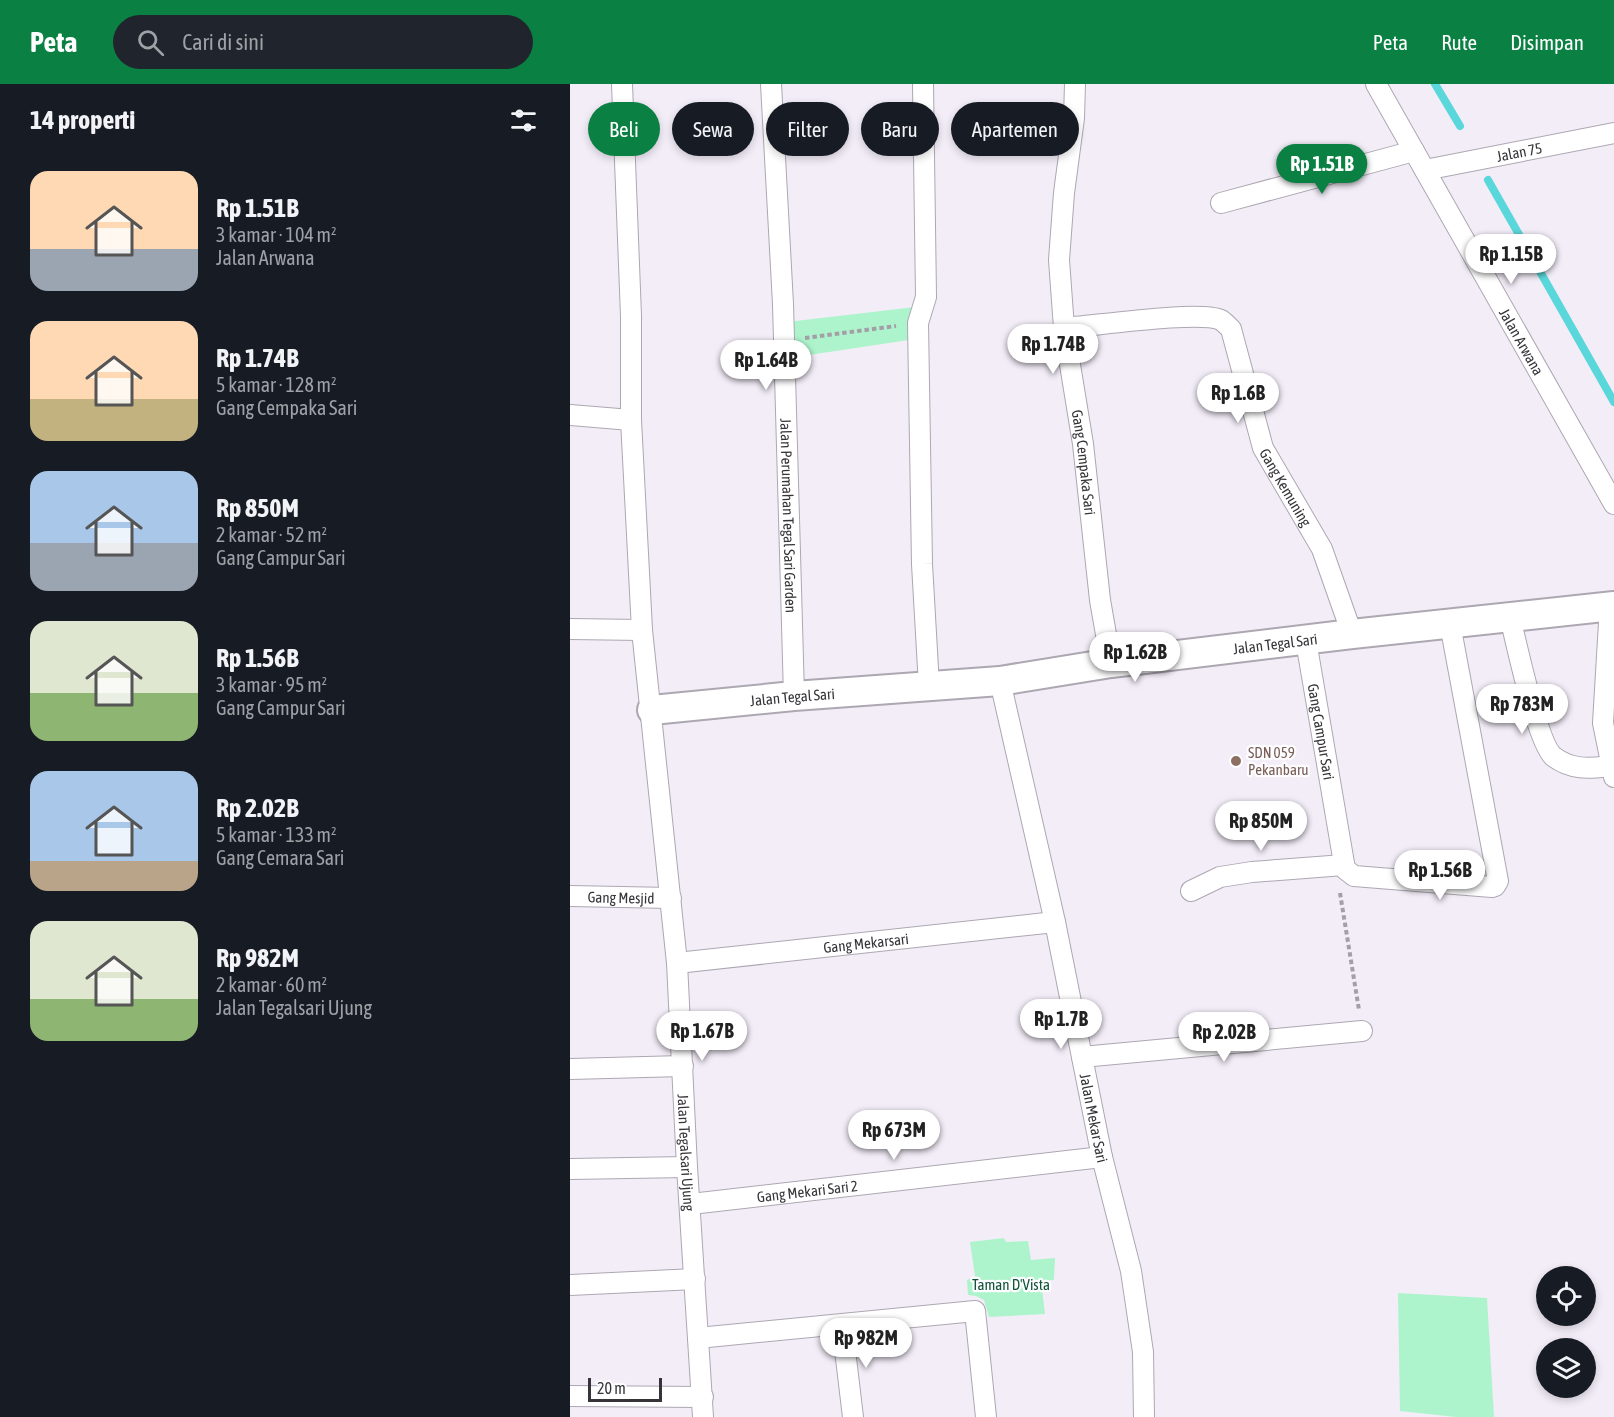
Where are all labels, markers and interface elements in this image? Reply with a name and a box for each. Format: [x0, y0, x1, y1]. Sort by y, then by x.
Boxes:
search box [113, 15, 533, 69]
text: Peta [30, 26, 77, 58]
icon: search [134, 26, 167, 59]
text: Cari di sini [182, 29, 264, 55]
text: Peta [1373, 30, 1408, 54]
text: Rute [1441, 30, 1477, 54]
text: Disimpan [1510, 30, 1584, 54]
chip: Beli [588, 102, 660, 156]
chip: Sewa [672, 102, 754, 156]
chip: Filter [766, 102, 849, 156]
chip: Baru [861, 102, 939, 156]
chip: Apartemen [951, 102, 1079, 156]
icon: filters [507, 104, 540, 137]
text: 14 properti [30, 105, 135, 135]
street label: Jalan 75 [1495, 139, 1544, 164]
pin: Rp 1.51B [1260, 144, 1384, 195]
text: Rp 1.51B [1290, 152, 1354, 175]
text: Rp 1.51B [216, 193, 299, 223]
icon: home [78, 195, 150, 267]
text: 3 kamar · 104 m² [216, 223, 337, 246]
pin: Rp 1.15B [1449, 234, 1573, 285]
text: Rp 1.15B [1479, 242, 1543, 265]
text: Jalan Arwana [216, 246, 314, 269]
street label: Jalan Arwana [1496, 305, 1548, 378]
pin: Rp 1.74B [991, 324, 1115, 375]
text: Rp 1.74B [1021, 332, 1085, 355]
pin: Rp 1.64B [704, 340, 828, 391]
text: Rp 1.74B [216, 343, 299, 373]
icon: home [78, 345, 150, 417]
text: Rp 1.64B [734, 348, 798, 371]
text: 5 kamar · 128 m² [216, 373, 337, 396]
pin: Rp 1.6B [1183, 373, 1293, 424]
text: Rp 1.6B [1211, 381, 1265, 404]
text: Gang Cempaka Sari [216, 396, 357, 419]
street label: Gang Cempaka Sari [1069, 408, 1099, 516]
street label: Jalan Perumahan Tegal Sari Garden [778, 418, 800, 613]
street label: Gang Kemuning [1257, 445, 1316, 530]
text: Rp 850M [216, 493, 299, 523]
icon: home [78, 495, 150, 567]
text: 2 kamar · 52 m² [216, 523, 327, 546]
text: Gang Campur Sari [216, 546, 346, 569]
street label: Jalan Tegal Sari [1232, 630, 1318, 657]
pin: Rp 1.62B [1073, 632, 1197, 683]
text: Rp 1.62B [1103, 640, 1167, 663]
text: Rp 1.56B [216, 643, 299, 673]
icon: home [78, 645, 150, 717]
text: 3 kamar · 95 m² [216, 673, 327, 696]
street label: Gang Campur Sari [1305, 682, 1338, 781]
pin: Rp 783M [1467, 684, 1577, 735]
street label: Jalan Tegal Sari [749, 685, 835, 709]
text: Rp 783M [1490, 692, 1554, 715]
text: Gang Campur Sari [216, 696, 346, 719]
place label: SDN 059 Pekanbaru [1248, 744, 1309, 778]
marker: SDN 059 Pekanbaru [1229, 754, 1243, 768]
text: Rp 2.02B [216, 793, 299, 823]
icon: home [78, 795, 150, 867]
pin: Rp 850M [1206, 801, 1316, 852]
text: Rp 850M [1229, 809, 1293, 832]
text: 5 kamar · 133 m² [216, 823, 337, 846]
text: Gang Cemara Sari [216, 846, 344, 869]
pin: Rp 1.56B [1378, 850, 1502, 901]
text: Rp 1.56B [1408, 858, 1472, 881]
street label: Gang Mesjid [587, 888, 655, 906]
street label: Gang Mekarsari [822, 929, 909, 956]
text: Rp 982M [216, 943, 299, 973]
icon: home [78, 945, 150, 1017]
text: 2 kamar · 60 m² [216, 973, 327, 996]
text: Jalan Tegalsari Ujung [216, 996, 372, 1019]
pin: Rp 1.7B [1006, 999, 1116, 1050]
text: Rp 1.7B [1034, 1007, 1088, 1030]
pin: Rp 1.67B [640, 1011, 764, 1062]
pin: Rp 2.02B [1162, 1012, 1286, 1063]
text: Rp 1.67B [670, 1019, 734, 1042]
text: Rp 2.02B [1192, 1020, 1256, 1043]
street label: Jalan Mekar Sari [1077, 1072, 1112, 1164]
street label: Jalan Tegalsari Ujung [675, 1093, 698, 1212]
pin: Rp 673M [839, 1110, 949, 1161]
text: Rp 673M [862, 1118, 926, 1141]
street label: Gang Mekari Sari 2 [756, 1176, 859, 1205]
map controls [1536, 1266, 1596, 1398]
button: locate [1536, 1266, 1596, 1326]
park label: Taman D'Vista [972, 1276, 1050, 1293]
pin: Rp 982M [811, 1318, 921, 1369]
text: Rp 982M [834, 1326, 898, 1349]
button: layers [1536, 1338, 1596, 1398]
scale bar [588, 1375, 662, 1402]
text: 20 m [597, 1379, 626, 1397]

